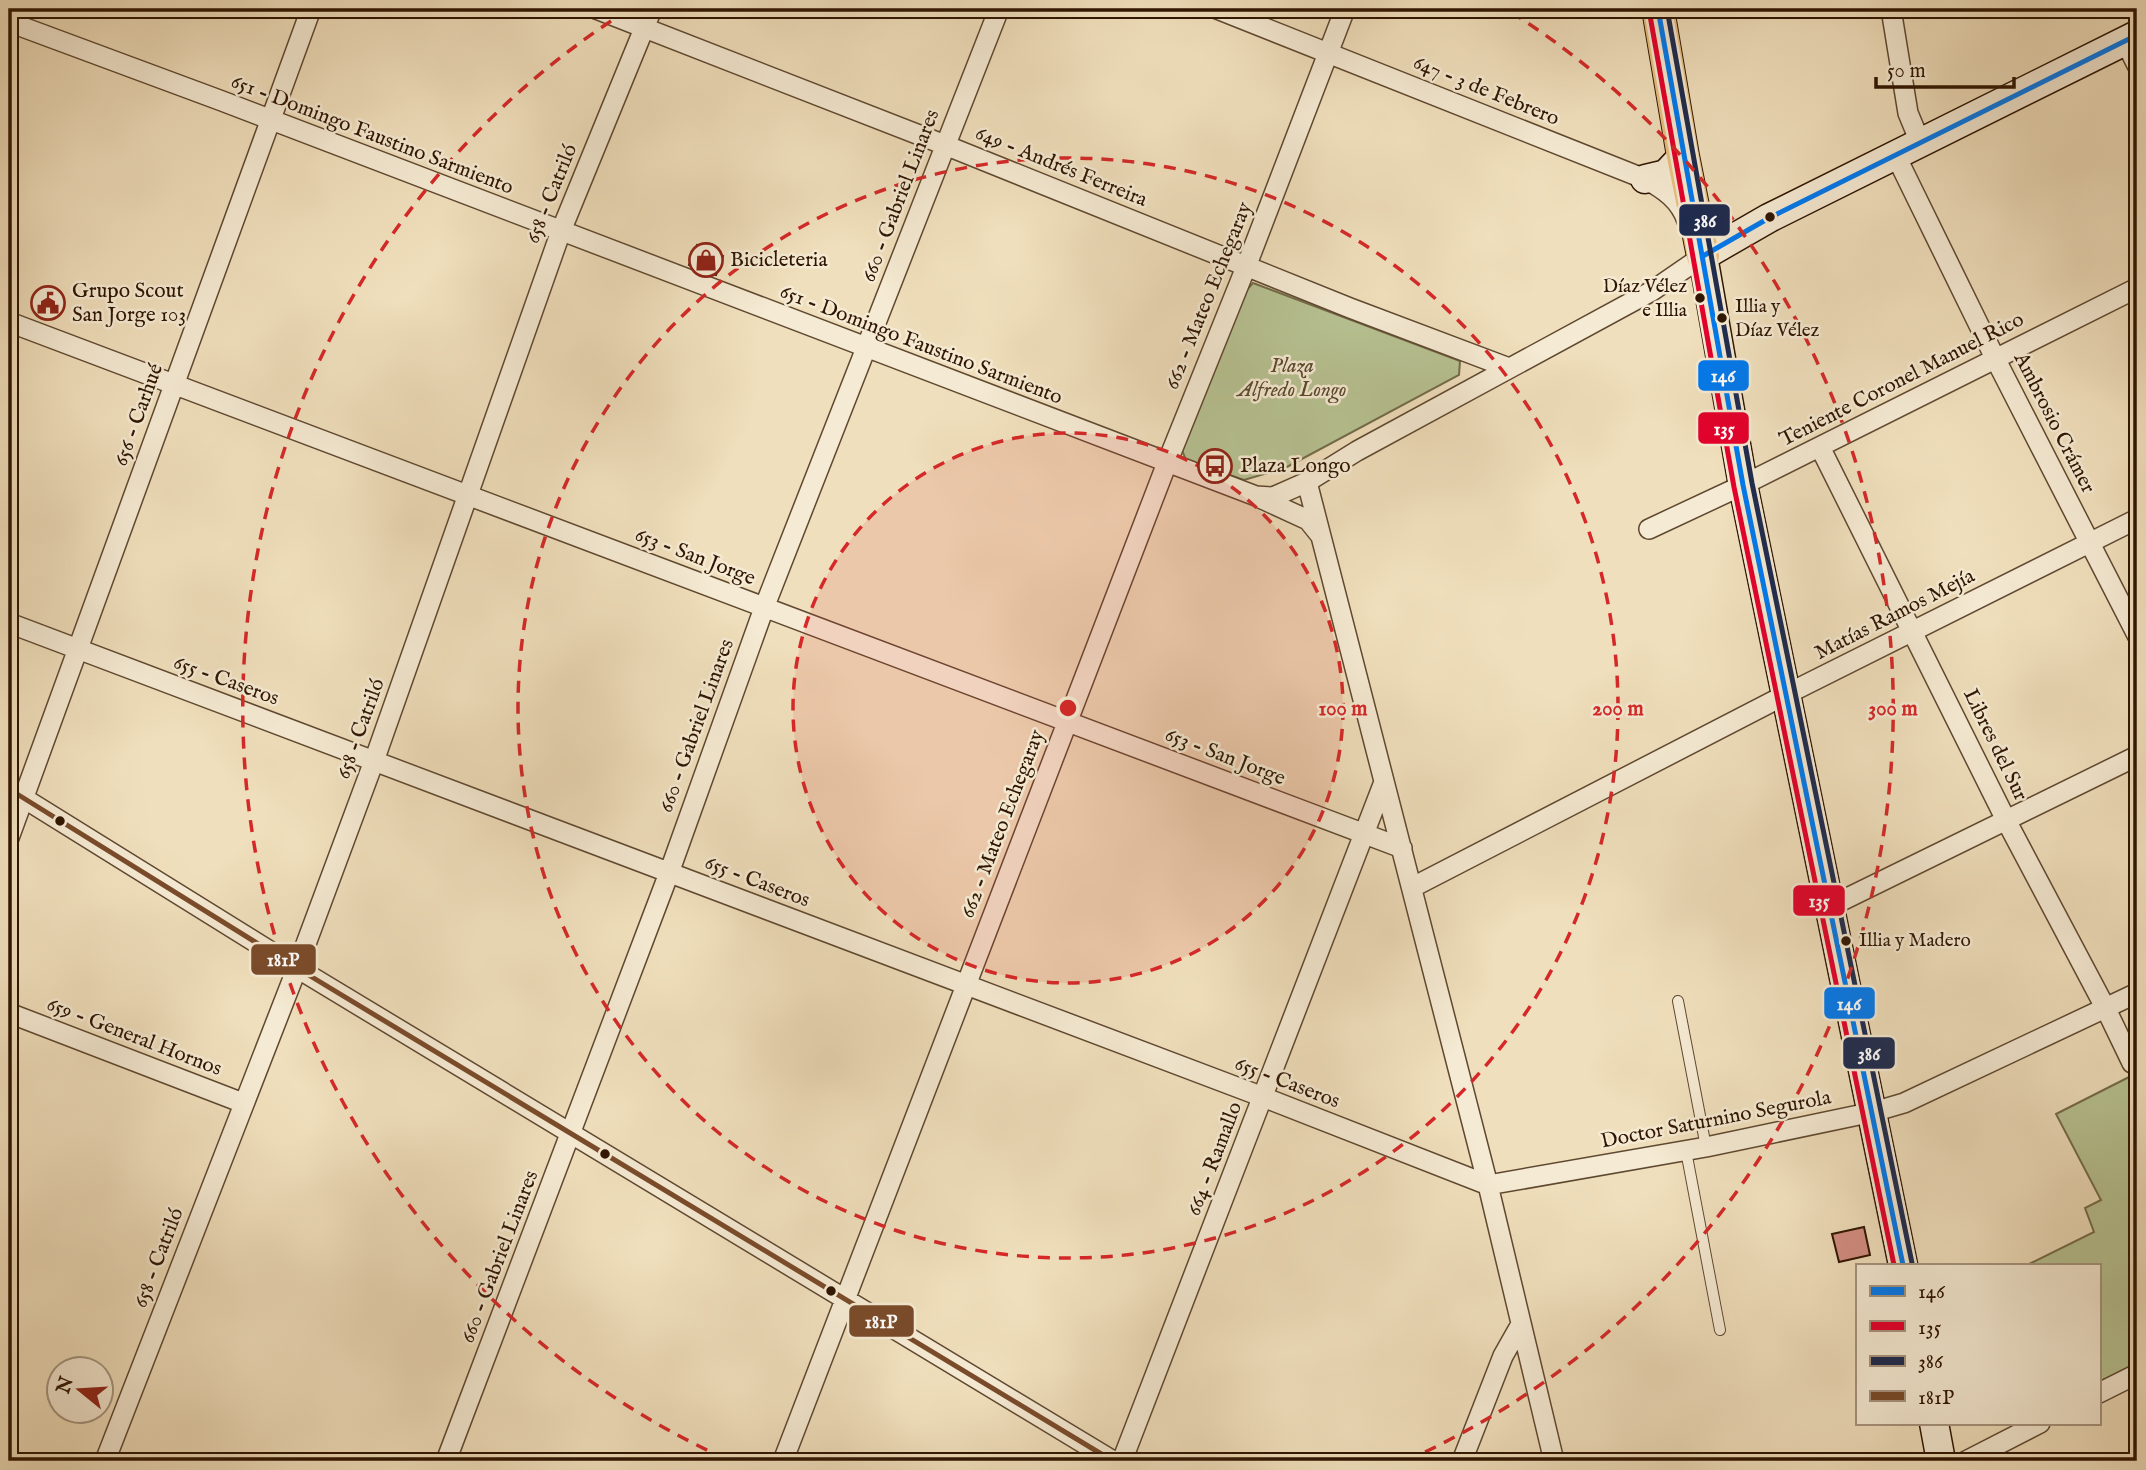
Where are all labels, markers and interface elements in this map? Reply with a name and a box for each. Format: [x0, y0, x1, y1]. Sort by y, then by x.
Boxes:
scale bar [1876, 46, 2015, 90]
street label: 647 - 3 de Febrero [1409, 49, 1563, 133]
text: 50 m [1887, 58, 1926, 85]
street label: 651 - Domingo Faustino Sarmiento [227, 69, 517, 201]
street label: 660 - Gabriel Linares [856, 106, 946, 286]
street label: 649 - Andrés Ferreira [971, 120, 1152, 214]
street label: 658 - Catriló [520, 140, 584, 248]
street label: 662 - Mateo Echegaray [1159, 198, 1259, 394]
line badge: 386 [1678, 203, 1731, 237]
text: 386 [1694, 210, 1717, 234]
unlabelled marker [1763, 210, 1777, 224]
shop icon: Bicicleteria [687, 241, 725, 279]
place label: Bicicleteria [730, 247, 828, 274]
place label: Díaz Vélez e Illia [1603, 275, 1688, 323]
place label: Grupo Scout San Jorge 103 [72, 278, 186, 329]
street label: 651 - Domingo Faustino Sarmiento [776, 279, 1066, 411]
public building icon: Grupo Scout San Jorge 103 [29, 284, 67, 322]
marker: Díaz Vélez e Illia [1693, 291, 1707, 305]
place label: Illia y Díaz Vélez [1735, 295, 1819, 343]
street label: Teniente Coronel Manuel Rico [1775, 306, 2029, 454]
marker: Illia y Díaz Vélez [1715, 311, 1729, 325]
street label: Ambrosio Crámer [2006, 347, 2101, 498]
park label: Plaza Alfredo Longo [1236, 353, 1346, 404]
line badge: 146 [1697, 359, 1750, 392]
street label: 656 - Carhué [108, 360, 170, 470]
text: 146 [1711, 365, 1736, 389]
line badge: 135 [1697, 411, 1750, 445]
text: 135 [1713, 418, 1735, 442]
bus stop icon: Plaza Longo [1196, 447, 1234, 485]
place label: Plaza Longo [1240, 453, 1351, 480]
street label: 653 - San Jorge [631, 522, 759, 592]
street label: Matías Ramos Mejía [1810, 563, 1980, 667]
street label: 660 - Gabriel Linares [653, 636, 741, 816]
street label: 655 - Caseros [169, 649, 283, 713]
street label: 658 - Catriló [330, 675, 392, 783]
street label: Libres del Sur [1956, 684, 2034, 806]
centre of rings [1056, 696, 1080, 720]
text: 100 m [1318, 696, 1368, 723]
text: 200 m [1592, 696, 1644, 723]
text: 300 m [1868, 696, 1918, 723]
street label: 653 - San Jorge [1161, 722, 1289, 792]
street label: 662 - Mateo Echegaray [955, 725, 1052, 922]
unlabelled marker [53, 814, 67, 828]
street label: 655 - Caseros [701, 850, 813, 914]
line badge: 135 [1792, 884, 1846, 917]
text: 135 [1808, 890, 1830, 914]
place label: Illia y Madero [1859, 929, 1971, 953]
marker: Illia y Madero [1839, 934, 1853, 948]
line badge: 181P [250, 943, 317, 976]
text: 181P [267, 949, 299, 973]
line badge: 146 [1823, 986, 1876, 1020]
street label: 659 - General Hornos [43, 991, 225, 1083]
text: 146 [1837, 993, 1862, 1017]
line badge: 386 [1842, 1036, 1896, 1070]
text: 386 [1858, 1043, 1881, 1067]
street label: 655 - Caseros [1231, 1051, 1343, 1115]
street label: Doctor Saturnino Segurola [1599, 1084, 1834, 1156]
street label: 664 - Ramallo [1181, 1098, 1249, 1220]
unlabelled marker [598, 1147, 612, 1161]
street label: 660 - Gabriel Linares [455, 1167, 545, 1347]
street label: 658 - Catriló [128, 1204, 190, 1312]
legend [1856, 1264, 2100, 1424]
text: 146 [1918, 1279, 1946, 1306]
unlabelled marker [824, 1284, 838, 1298]
line badge: 181P [848, 1304, 915, 1338]
text: 181P [865, 1311, 897, 1335]
text: 135 [1918, 1315, 1942, 1342]
text: 386 [1918, 1349, 1944, 1376]
north arrow [46, 1354, 116, 1424]
text: N [51, 1373, 80, 1398]
text: 181P [1918, 1385, 1954, 1412]

